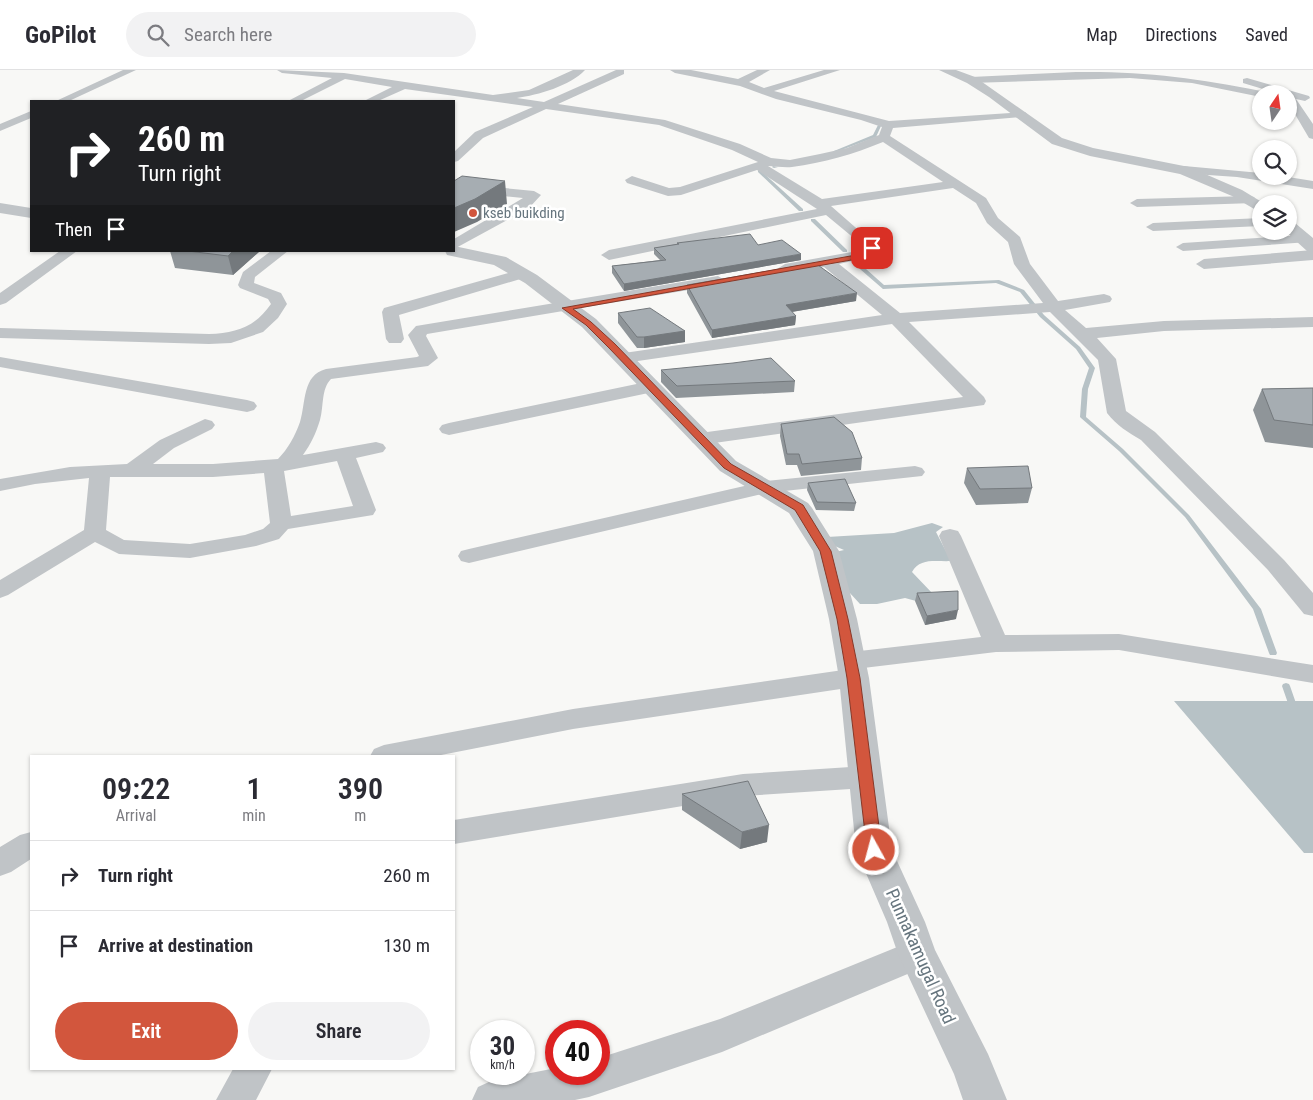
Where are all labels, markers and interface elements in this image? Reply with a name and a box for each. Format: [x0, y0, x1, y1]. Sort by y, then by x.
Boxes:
search box [126, 12, 476, 57]
text: GoPilot [25, 21, 96, 49]
icon: search [144, 21, 172, 49]
text: Search here [184, 23, 272, 46]
text: Map [1086, 24, 1117, 45]
text: Directions [1145, 24, 1217, 45]
text: Saved [1245, 24, 1288, 45]
north arrow [1252, 85, 1298, 130]
map controls [1252, 85, 1297, 240]
text: 260 m [138, 119, 225, 160]
icon: right [55, 120, 120, 185]
button: search [1252, 140, 1297, 185]
text: Turn right [138, 161, 221, 186]
button: layers [1252, 195, 1297, 240]
place label: kseb buikding [483, 204, 565, 222]
marker: kseb buikding [467, 207, 479, 219]
icon: arrive [102, 215, 130, 243]
text: Then [55, 218, 92, 241]
pin [851, 227, 893, 269]
icon: arrive [858, 234, 886, 262]
text: 09:22 [102, 771, 170, 806]
text: 1 [246, 771, 262, 806]
text: 390 [338, 771, 383, 806]
text: Arrival [116, 806, 156, 825]
text: min [242, 806, 266, 825]
text: m [354, 806, 366, 825]
position arrow [847, 823, 899, 875]
icon: right [55, 862, 83, 890]
text: Turn right [98, 864, 173, 887]
text: 260 m [383, 864, 430, 887]
street label: Punnakamugal Road [882, 885, 960, 1027]
icon: arrive [55, 932, 83, 960]
text: Arrive at destination [98, 934, 253, 957]
text: 130 m [383, 934, 430, 957]
button: Exit [55, 1002, 238, 1060]
button: Share [248, 1002, 430, 1060]
speed limit sign: 40 [545, 1020, 610, 1085]
text: 30 [490, 1032, 515, 1061]
text: km/h [490, 1058, 515, 1072]

